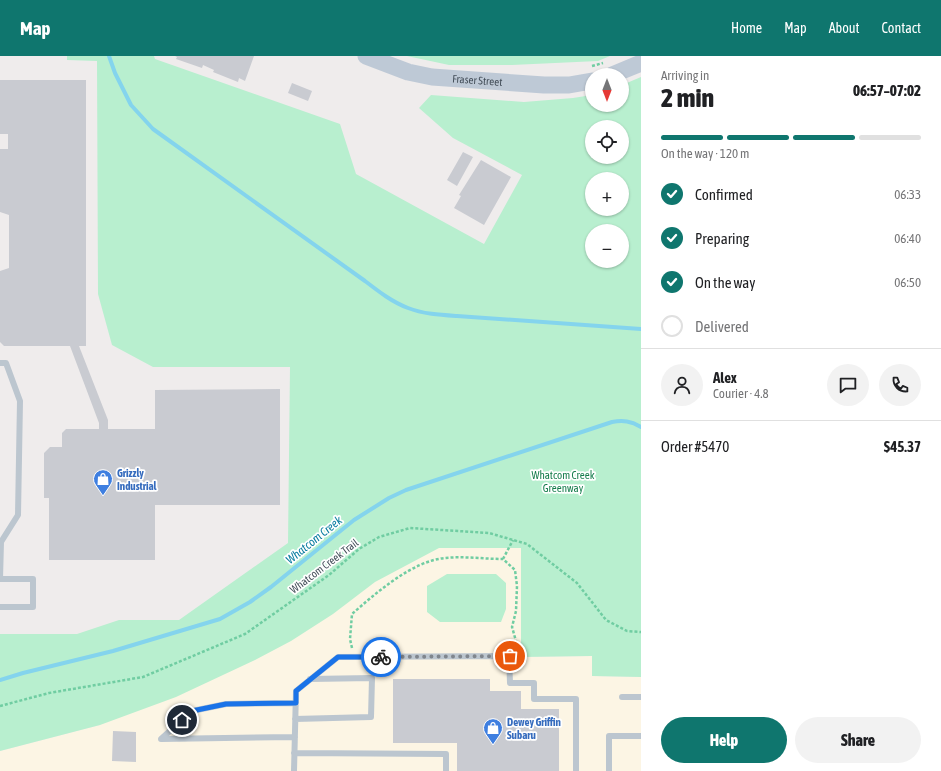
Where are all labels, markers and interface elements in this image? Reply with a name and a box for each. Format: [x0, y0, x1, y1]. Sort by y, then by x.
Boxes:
text: Map [20, 17, 51, 39]
text: Home [731, 20, 762, 36]
text: Map [784, 20, 807, 36]
text: About [829, 20, 860, 36]
text: Contact [882, 20, 921, 36]
north arrow [585, 68, 629, 112]
map controls [585, 68, 629, 268]
text: Arriving in [661, 68, 709, 83]
street label: Fraser Street [452, 72, 503, 88]
text: 06:57–07:02 [853, 82, 921, 99]
text: 2 min [661, 83, 714, 113]
button: locate [585, 120, 629, 164]
text: On the way · 120 m [661, 146, 749, 161]
button: + [585, 172, 629, 216]
icon: check [661, 183, 683, 205]
text: Confirmed [695, 186, 753, 203]
text: 06:33 [894, 187, 921, 202]
button: − [585, 224, 629, 268]
icon: check [661, 227, 683, 249]
text: Preparing [695, 230, 749, 247]
text: 06:40 [894, 231, 921, 246]
icon: check [661, 271, 683, 293]
text: On the way [695, 274, 756, 291]
text: 06:50 [894, 275, 921, 290]
text: Delivered [695, 318, 749, 335]
button: person [661, 364, 703, 406]
button: chat [827, 364, 869, 406]
button: phone [879, 364, 921, 406]
text: Alex [713, 369, 737, 386]
text: Courier · 4.8 [713, 386, 769, 401]
text: Order #5470 [661, 438, 729, 455]
text: $45.37 [884, 438, 921, 455]
place label: Grizzly Industrial [117, 467, 158, 492]
shop icon: Grizzly Industrial [92, 468, 114, 496]
park label: Whatcom Creek Greenway [531, 469, 595, 494]
water label: Whatcom Creek [283, 513, 346, 567]
street label: Whatcom Creek Trail [287, 536, 361, 596]
courier [361, 637, 401, 677]
pin [493, 639, 527, 673]
icon: bag [499, 645, 521, 667]
icon: bike [370, 646, 392, 668]
pin [165, 703, 199, 737]
icon: home [171, 709, 193, 731]
place label: Dewey Griffin Subaru [507, 716, 561, 741]
shop icon: Dewey Griffin Subaru [482, 717, 504, 745]
button: Help [661, 717, 787, 763]
button: Share [795, 717, 921, 763]

